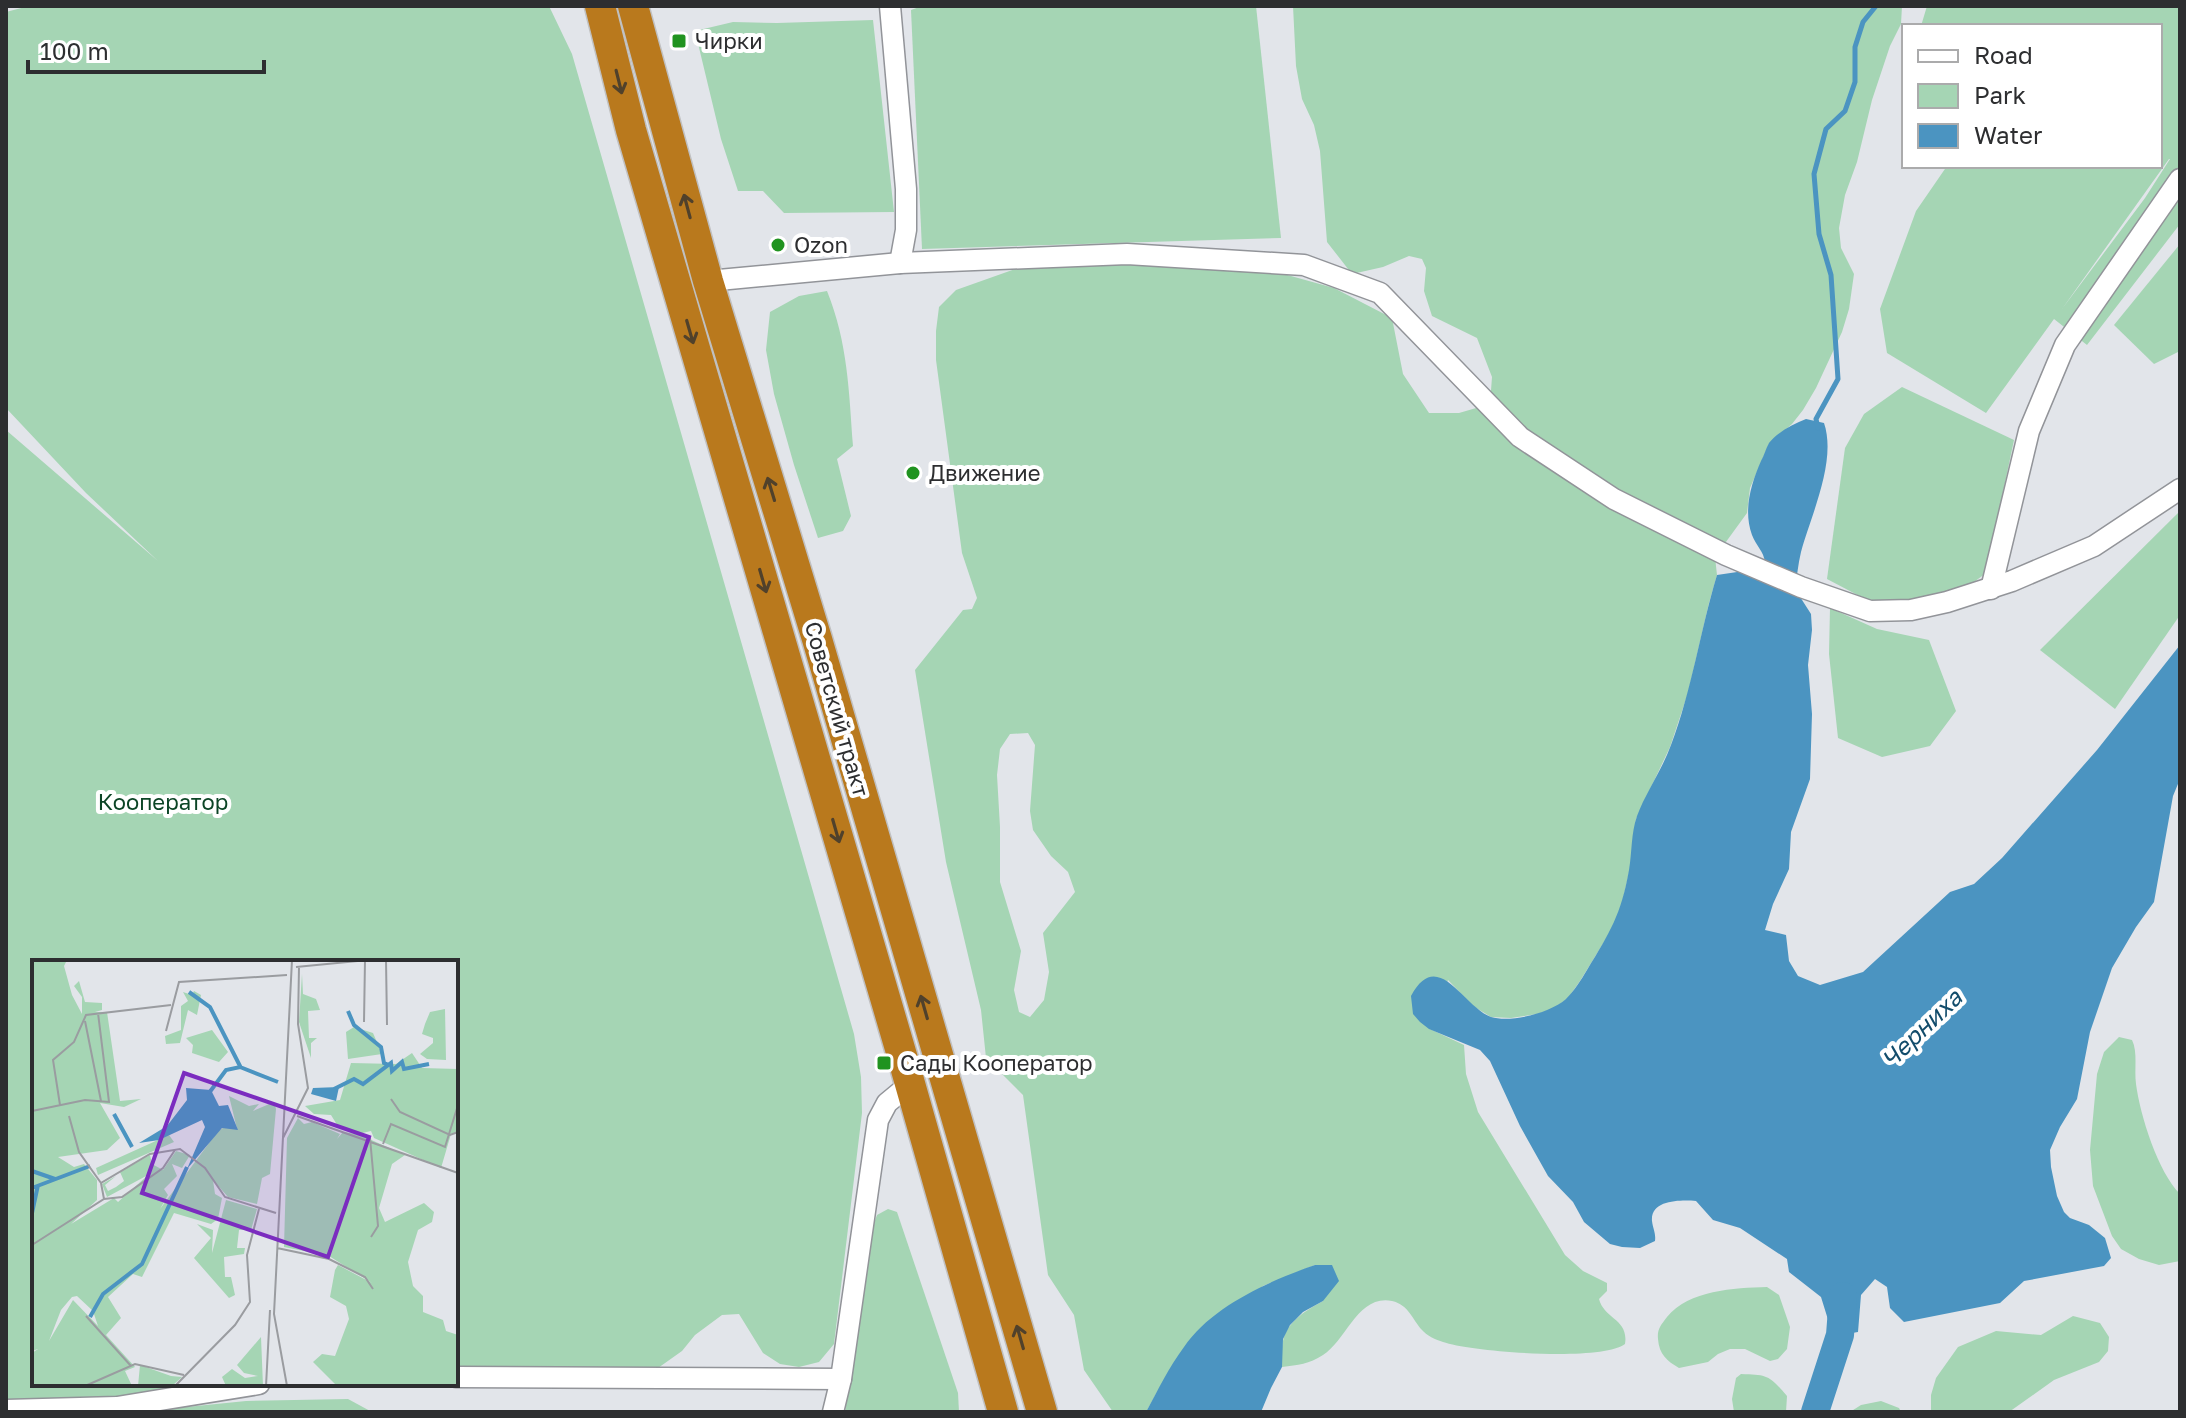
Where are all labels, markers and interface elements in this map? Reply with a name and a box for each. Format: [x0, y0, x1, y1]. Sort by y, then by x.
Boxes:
scale bar [28, 24, 264, 74]
legend [1902, 24, 2162, 168]
place label: Чирки [695, 27, 763, 54]
marker: Чирки [670, 32, 688, 50]
text: 100 m [40, 36, 109, 65]
text: Road [1974, 40, 2033, 69]
one-way arrow [612, 68, 627, 94]
text: Park [1974, 80, 2026, 109]
text: Water [1974, 120, 2042, 149]
one-way arrow [679, 194, 694, 220]
place label: Ozon [794, 231, 848, 258]
marker: Ozon [769, 236, 787, 254]
one-way arrow [683, 318, 698, 344]
place label: Движение [929, 459, 1040, 486]
marker: Движение [904, 464, 922, 482]
one-way arrow [763, 476, 778, 502]
one-way arrow [756, 568, 771, 594]
street label: Советский тракт [800, 618, 875, 800]
park label: Кооператор [98, 788, 228, 815]
one-way arrow [829, 817, 844, 843]
inset map [32, 960, 458, 1386]
water label: Черниха [1875, 982, 1968, 1073]
one-way arrow [916, 994, 931, 1020]
place label: Сады Кооператор [900, 1049, 1093, 1076]
marker: Сады Кооператор [875, 1054, 893, 1072]
one-way arrow [1011, 1325, 1026, 1351]

